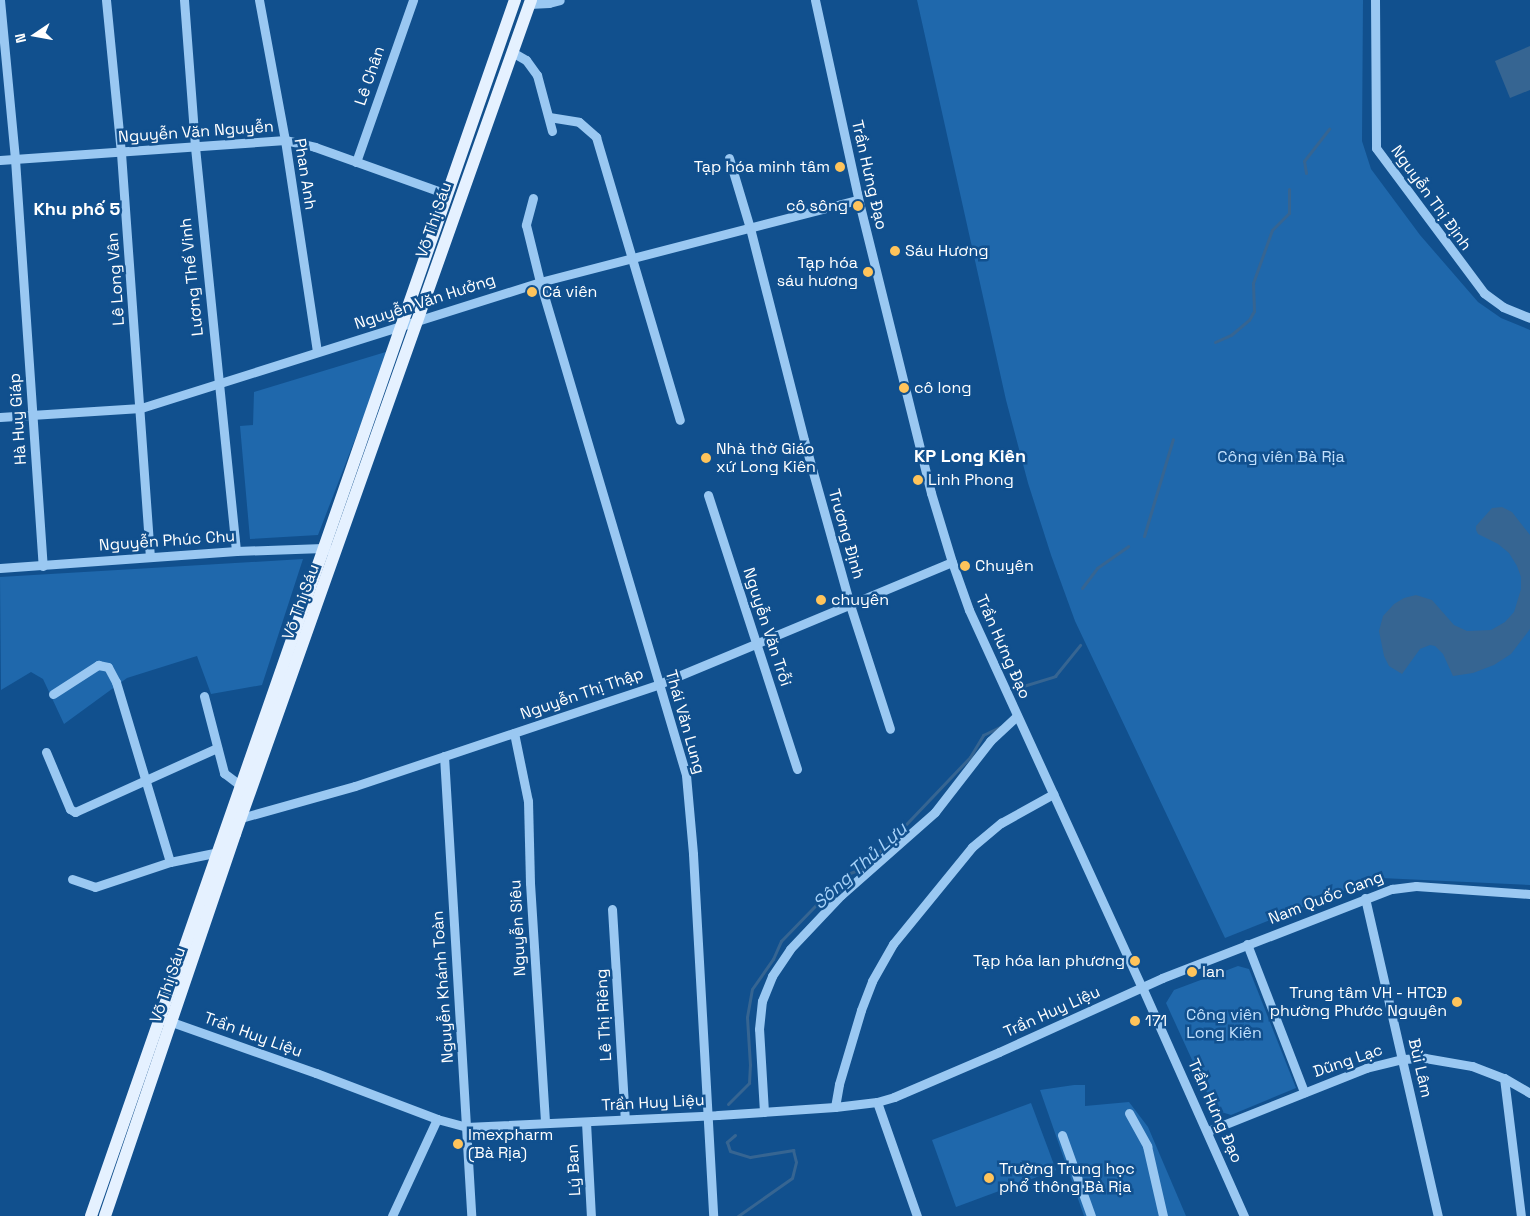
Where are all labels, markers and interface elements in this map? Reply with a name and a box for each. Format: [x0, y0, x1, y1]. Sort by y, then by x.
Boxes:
north arrow [10, 10, 60, 60]
text: N [11, 32, 30, 45]
street label: Lê Chân [351, 44, 389, 108]
street label: Nguyễn Văn Nguyễn [117, 117, 275, 147]
street label: Trần Hưng Đạo [847, 118, 891, 232]
street label: Phan Anh [290, 137, 320, 211]
street label: Nguyễn Thị Định [1386, 142, 1476, 254]
place label: Tạp hóa minh tâm [694, 157, 830, 177]
marker: Tạp hóa minh tâm [834, 161, 846, 173]
street label: Võ Thị Sáu [412, 179, 456, 261]
place label: cô sông [786, 196, 848, 216]
district label: Khu phố 5 [34, 198, 120, 220]
marker: cô sông [852, 200, 864, 212]
street label: Lương Thế Vinh [176, 217, 208, 337]
street label: Lê Long Vân [103, 232, 129, 326]
place label: Sáu Hương [905, 241, 989, 261]
marker: Sáu Hương [889, 245, 901, 257]
place label: Tạp hóa sáu hương [777, 253, 858, 291]
marker: Tạp hóa sáu hương [862, 266, 874, 278]
street label: Nguyễn Văn Hưởng [352, 270, 498, 334]
place label: Cá viên [542, 282, 597, 302]
marker: Cá viên [526, 286, 538, 298]
street label: Hà Huy Giáp [5, 372, 31, 466]
place label: cô long [914, 378, 971, 398]
marker: cô long [898, 382, 910, 394]
place label: Nhà thờ Giáo xứ Long Kiên [716, 439, 816, 477]
district label: KP Long Kiên [914, 445, 1026, 467]
park label: Công viên Bà Rịa [1217, 447, 1345, 467]
marker: Nhà thờ Giáo xứ Long Kiên [700, 452, 712, 464]
place label: Linh Phong [928, 470, 1014, 490]
marker: Linh Phong [912, 474, 924, 486]
street label: Trương Định [824, 487, 868, 581]
street label: Nguyễn Phúc Chu [98, 527, 236, 555]
place label: Chuyên [975, 556, 1034, 576]
marker: Chuyên [959, 560, 971, 572]
street label: Võ Thị Sáu [278, 562, 324, 642]
street label: Nguyễn Văn Trỗi [739, 565, 795, 689]
place label: chuyên [831, 590, 889, 610]
street label: Trần Hưng Đạo [971, 592, 1035, 702]
marker: chuyên [815, 594, 827, 606]
street label: Nguyễn Thị Thập [517, 664, 647, 724]
street label: Thái Văn Lung [661, 668, 709, 776]
water label: Sông Thủ Lựu [808, 818, 912, 914]
street label: Nam Quốc Cang [1266, 867, 1386, 929]
street label: Nguyễn Siêu [506, 879, 530, 977]
street label: Nguyễn Khánh Toàn [428, 910, 458, 1064]
street label: Võ Thị Sáu [146, 944, 190, 1026]
place label: Tạp hóa lan phương [973, 951, 1125, 971]
marker: Tạp hóa lan phương [1129, 955, 1141, 967]
place label: lan [1202, 962, 1225, 982]
marker: lan [1186, 966, 1198, 978]
street label: Lê Thị Riêng [592, 968, 616, 1062]
street label: Trần Huy Liệu [1001, 982, 1103, 1042]
place label: Trung tâm VH - HTCĐ phường Phước Nguyên [1270, 983, 1447, 1021]
marker: Trung tâm VH - HTCĐ phường Phước Nguyên [1451, 996, 1463, 1008]
park label: Công viên Long Kiên [1186, 1005, 1262, 1043]
street label: Trần Huy Liệu [201, 1008, 305, 1062]
place label: 171 [1145, 1011, 1167, 1031]
marker: 171 [1129, 1015, 1141, 1027]
street label: Bùi Lâm [1404, 1037, 1436, 1099]
street label: Dũng Lạc [1311, 1040, 1385, 1082]
street label: Trần Hưng Đạo [1183, 1056, 1247, 1166]
street label: Trần Huy Liệu [601, 1091, 705, 1115]
place label: Imexpharm (Bà Rịa) [468, 1125, 553, 1163]
marker: Imexpharm (Bà Rịa) [452, 1138, 464, 1150]
street label: Lý Ban [563, 1143, 585, 1197]
place label: Trường Trung học phổ thông Bà Rịa [999, 1159, 1135, 1197]
marker: Trường Trung học phổ thông Bà Rịa [983, 1172, 995, 1184]

